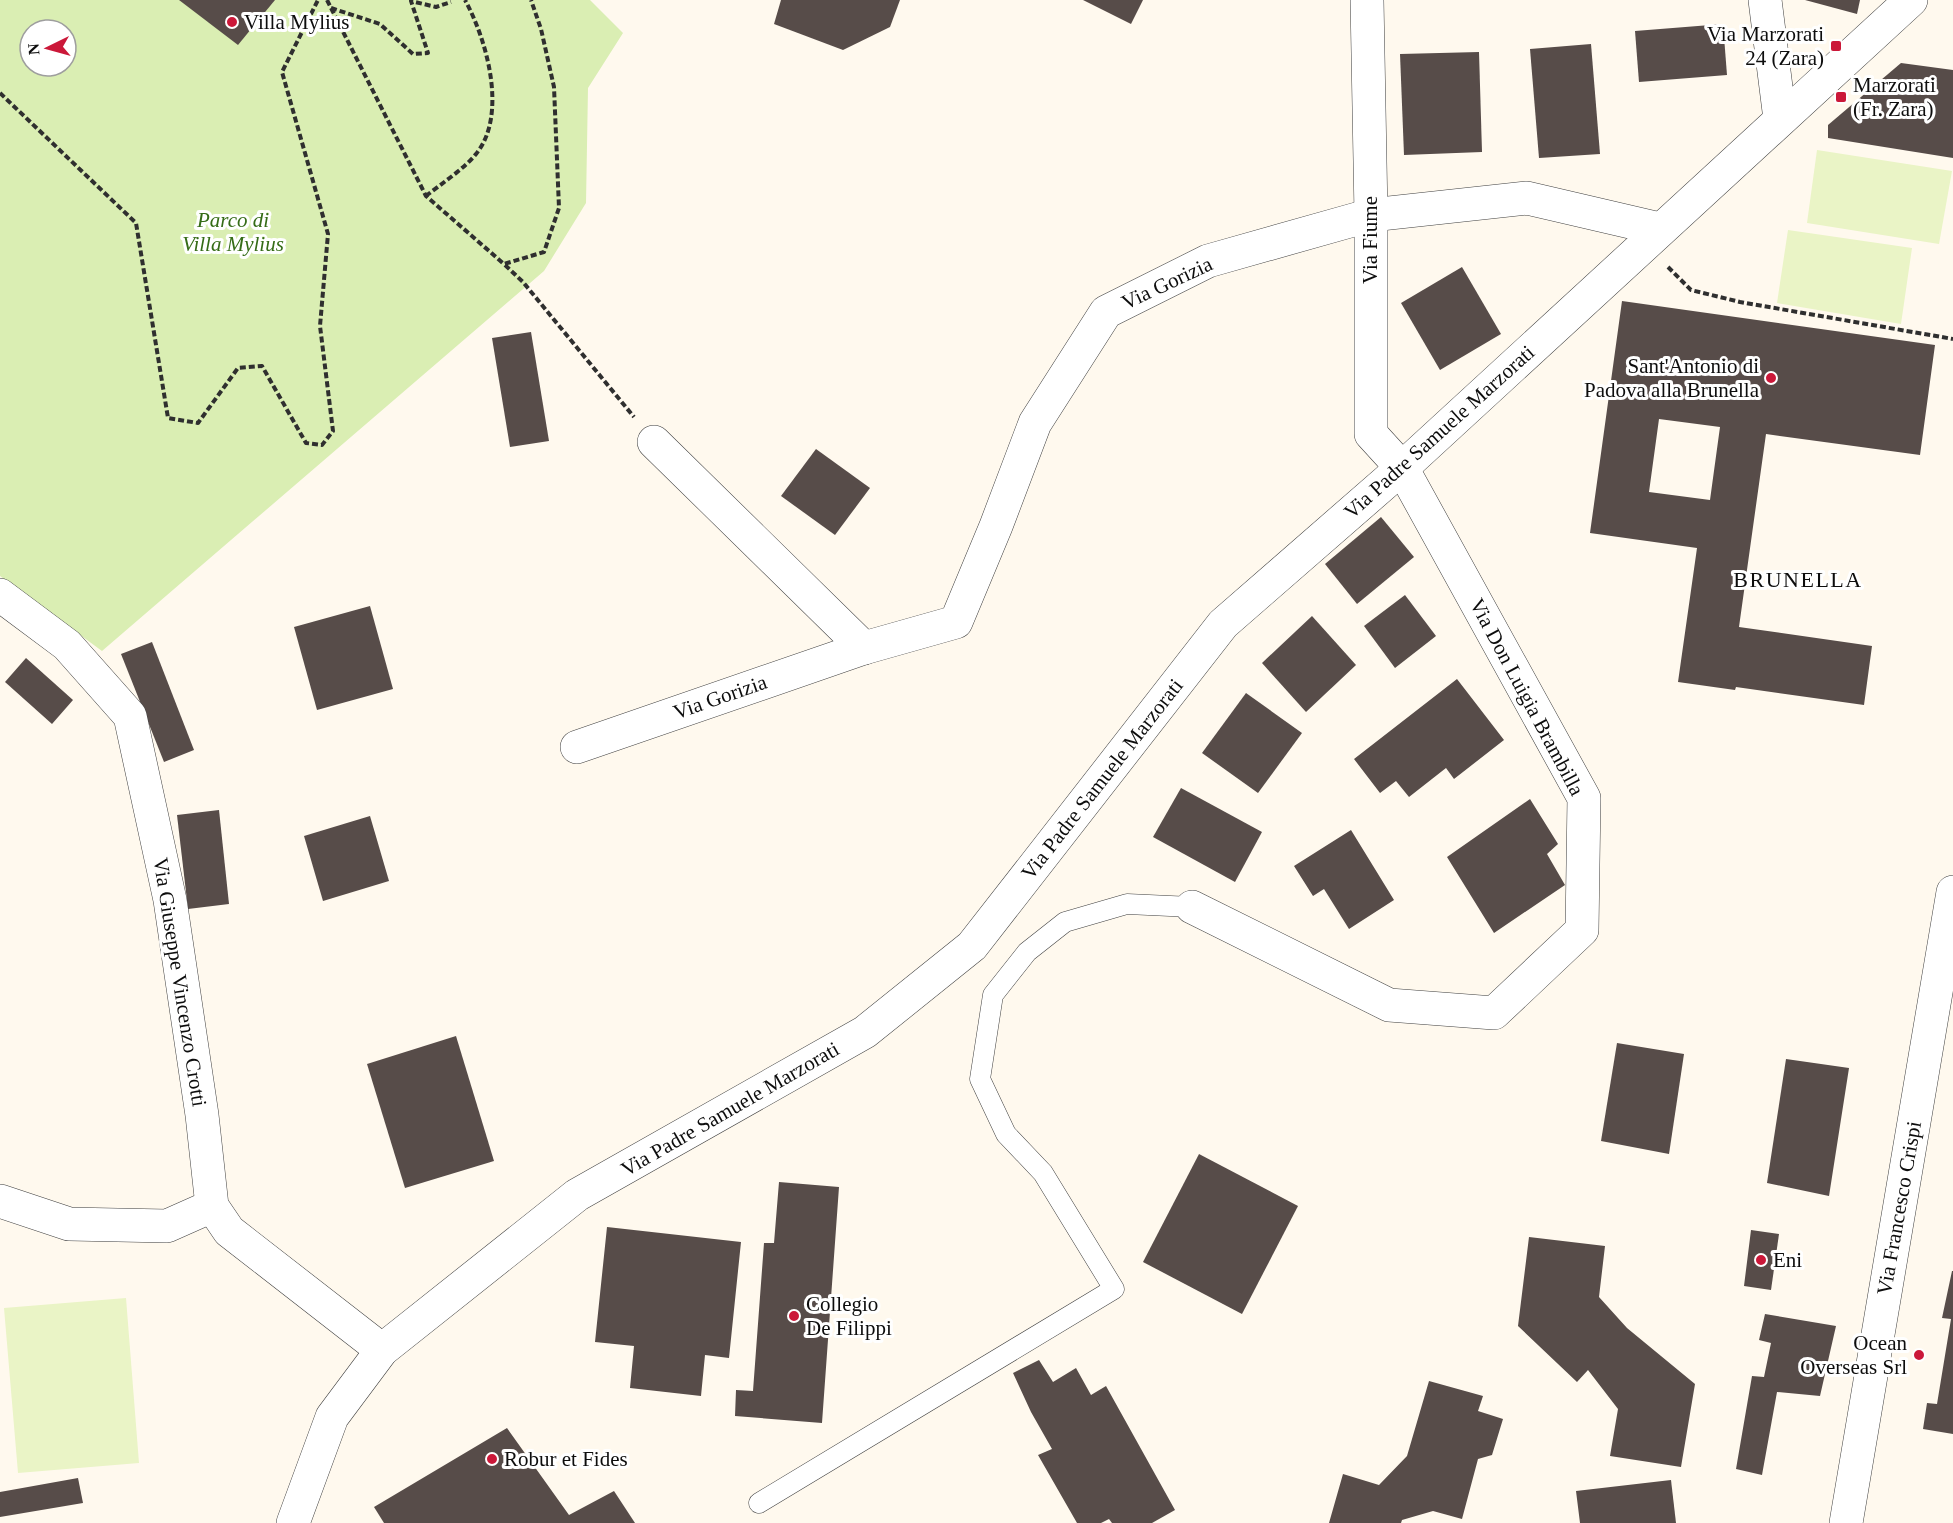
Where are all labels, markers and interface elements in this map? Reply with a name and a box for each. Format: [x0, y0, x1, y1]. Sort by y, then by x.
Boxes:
place label: Villa Mylius [244, 10, 350, 34]
marker: Villa Mylius [225, 15, 239, 29]
north arrow [18, 18, 78, 78]
place label: Via Marzorati 24 (Zara) [1707, 22, 1824, 70]
marker: Via Marzorati 24 (Zara) [1829, 39, 1843, 53]
text: N [25, 42, 43, 56]
place label: Marzorati (Fr. Zara) [1853, 73, 1936, 121]
marker: Marzorati (Fr. Zara) [1834, 90, 1848, 104]
street label: Via Fiume [1358, 196, 1382, 284]
park label: Parco di Villa Mylius [182, 208, 284, 256]
street label: Via Gorizia [1118, 251, 1217, 314]
street label: Via Padre Samuele Marzorati [1339, 340, 1539, 524]
place label: Sant'Antonio di Padova alla Brunella [1584, 354, 1760, 402]
marker: Sant'Antonio di Padova alla Brunella [1764, 371, 1778, 385]
district label: BRUNELLA [1733, 567, 1863, 592]
street label: Via Don Luigia Brambilla [1465, 594, 1590, 800]
street label: Via Gorizia [670, 670, 771, 724]
street label: Via Padre Samuele Marzorati [1016, 674, 1188, 884]
street label: Via Giuseppe Vincenzo Crotti [148, 856, 212, 1108]
street label: Via Padre Samuele Marzorati [617, 1037, 843, 1181]
street label: Via Francesco Crispi [1872, 1119, 1926, 1297]
place label: Eni [1773, 1248, 1802, 1272]
marker: Eni [1754, 1253, 1768, 1267]
place label: Collegio De Filippi [806, 1292, 892, 1340]
marker: Collegio De Filippi [787, 1309, 801, 1323]
place label: Ocean Overseas Srl [1800, 1331, 1907, 1379]
marker: Ocean Overseas Srl [1912, 1348, 1926, 1362]
place label: Robur et Fides [504, 1447, 628, 1471]
marker: Robur et Fides [485, 1452, 499, 1466]

